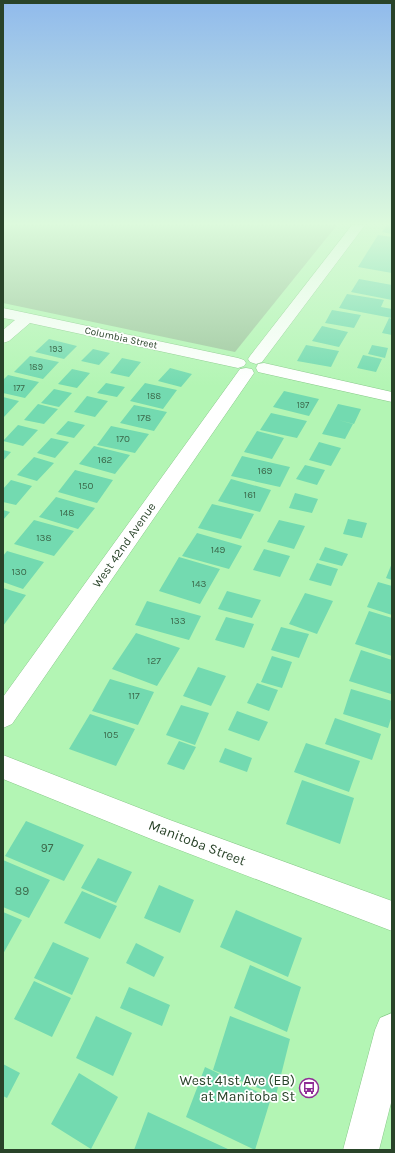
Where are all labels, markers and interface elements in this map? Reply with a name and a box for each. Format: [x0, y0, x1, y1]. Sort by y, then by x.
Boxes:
street label: Columbia Street [84, 324, 159, 352]
house number: 193 [49, 344, 63, 354]
house number: 189 [29, 362, 43, 372]
house number: 177 [13, 383, 25, 393]
house number: 188 [147, 391, 161, 401]
house number: 197 [297, 400, 310, 410]
house number: 178 [137, 412, 151, 424]
house number: 170 [116, 433, 130, 445]
house number: 162 [98, 454, 113, 466]
house number: 169 [258, 465, 273, 477]
house number: 150 [79, 480, 94, 492]
house number: 161 [244, 489, 256, 501]
street label: West 42nd Avenue [89, 500, 159, 590]
house number: 148 [59, 507, 75, 519]
house number: 138 [36, 532, 52, 544]
house number: 149 [211, 544, 226, 556]
house number: 130 [11, 566, 27, 578]
house number: 143 [192, 578, 206, 590]
house number: 133 [170, 615, 186, 627]
house number: 127 [147, 655, 161, 667]
house number: 117 [128, 690, 140, 702]
house number: 105 [104, 729, 119, 741]
street label: Manitoba Street [146, 817, 248, 869]
house number: 97 [41, 841, 54, 855]
house number: 89 [15, 884, 29, 898]
place label: West 41st Ave (EB) at Manitoba St [180, 1072, 295, 1105]
bus stop icon: West 41st Ave (EB) at Manitoba St [298, 1077, 320, 1099]

